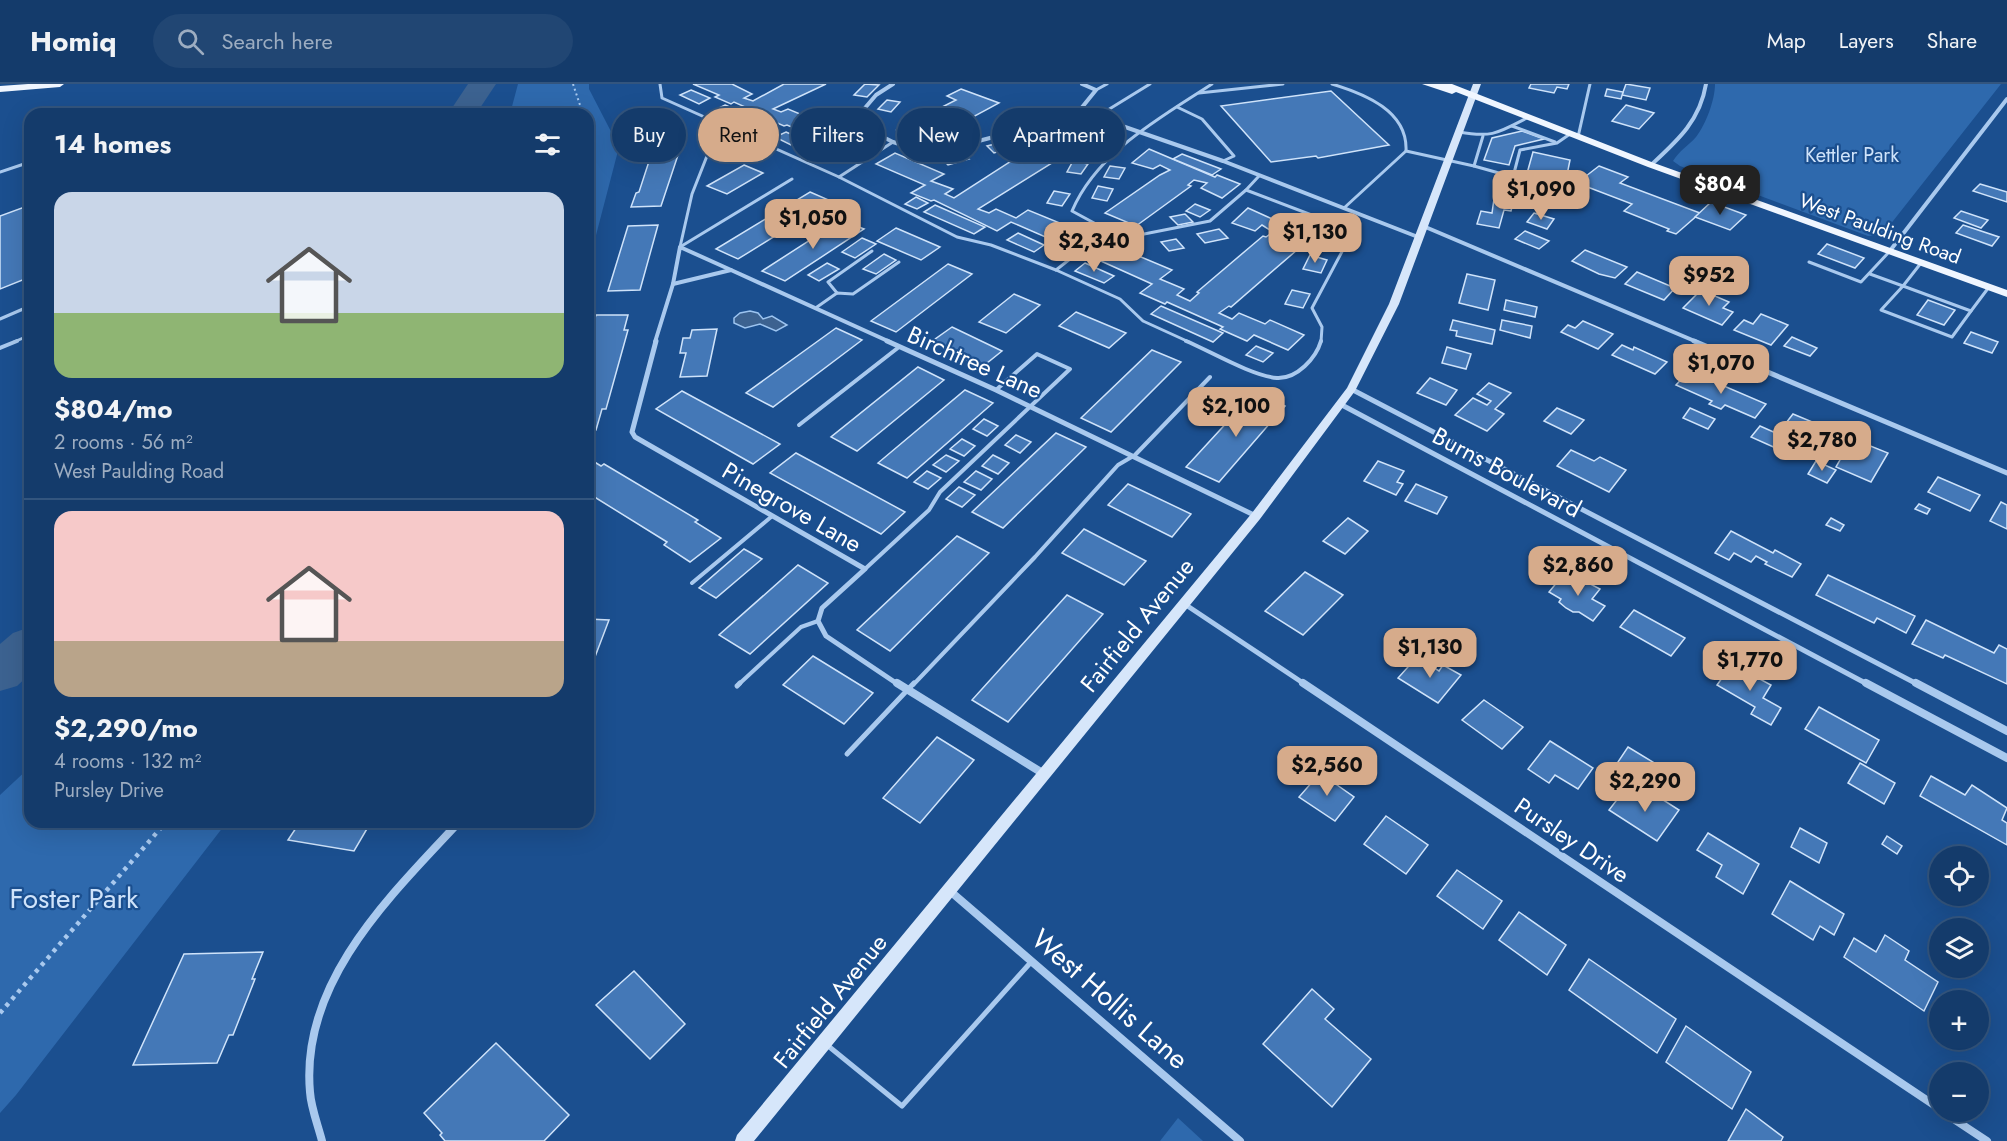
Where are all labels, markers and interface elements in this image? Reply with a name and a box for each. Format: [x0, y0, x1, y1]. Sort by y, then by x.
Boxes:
search box [153, 14, 573, 68]
text: Homiq [30, 21, 117, 62]
icon: search [174, 25, 207, 58]
text: Search here [222, 25, 333, 57]
text: Map [1767, 26, 1806, 56]
text: Layers [1839, 26, 1894, 56]
text: Share [1927, 26, 1977, 56]
chip: Buy [612, 108, 686, 162]
chip: Rent [698, 108, 779, 162]
chip: Filters [791, 108, 885, 162]
chip: New [897, 108, 980, 162]
chip: Apartment [992, 108, 1125, 162]
text: 14 homes [54, 125, 171, 163]
icon: filters [531, 128, 564, 161]
park label: Kettler Park [1805, 141, 1899, 170]
pin: $804 [1684, 165, 1756, 216]
pin: $1,090 [1492, 170, 1590, 221]
text: $804 [1694, 170, 1746, 199]
text: $1,090 [1507, 175, 1575, 204]
street label: West Paulding Road [1795, 186, 1965, 272]
pin: $1,050 [764, 199, 862, 250]
text: $1,050 [779, 204, 847, 233]
pin: $1,130 [1266, 213, 1364, 264]
text: $1,130 [1283, 218, 1347, 247]
pin: $2,340 [1045, 222, 1143, 273]
text: $2,340 [1058, 227, 1130, 256]
icon: home [255, 231, 363, 339]
pin: $952 [1673, 256, 1745, 307]
text: $952 [1683, 261, 1735, 290]
street label: Birchtree Lane [902, 317, 1048, 407]
pin: $1,070 [1672, 344, 1770, 395]
text: $1,070 [1687, 349, 1755, 378]
pin: $2,100 [1187, 387, 1285, 438]
text: $804/mo [54, 390, 172, 428]
text: $2,100 [1202, 392, 1270, 421]
street label: Burns Boulevard [1426, 418, 1588, 526]
pin: $2,780 [1773, 421, 1871, 472]
text: $2,780 [1787, 426, 1857, 455]
text: 2 rooms · 56 m² [54, 428, 193, 457]
street label: Pinegrove Lane [716, 453, 868, 561]
text: West Paulding Road [54, 457, 224, 486]
pin: $2,860 [1529, 546, 1627, 597]
icon: home [255, 550, 363, 658]
street label: Fairfield Avenue [1072, 550, 1202, 700]
text: $2,860 [1542, 551, 1614, 580]
pin: $1,130 [1381, 628, 1479, 679]
text: $1,130 [1398, 633, 1462, 662]
pin: $1,770 [1701, 641, 1799, 692]
text: $1,770 [1717, 646, 1783, 675]
text: $2,290/mo [54, 709, 198, 747]
pin: $2,560 [1278, 746, 1376, 797]
text: 4 rooms · 132 m² [54, 747, 202, 776]
text: $2,560 [1291, 751, 1363, 780]
pin: $2,290 [1596, 762, 1694, 813]
text: $2,290 [1609, 767, 1681, 796]
text: Pursley Drive [54, 776, 164, 805]
street label: Pursley Drive [1508, 789, 1636, 891]
map controls [1929, 846, 1989, 1122]
button: locate [1929, 846, 1989, 906]
park label: Foster Park [10, 878, 139, 919]
button: layers [1929, 918, 1989, 978]
street label: West Hollis Lane [1022, 919, 1198, 1079]
street label: Fairfield Avenue [765, 926, 895, 1076]
button: + [1929, 990, 1989, 1050]
button: − [1929, 1062, 1989, 1122]

